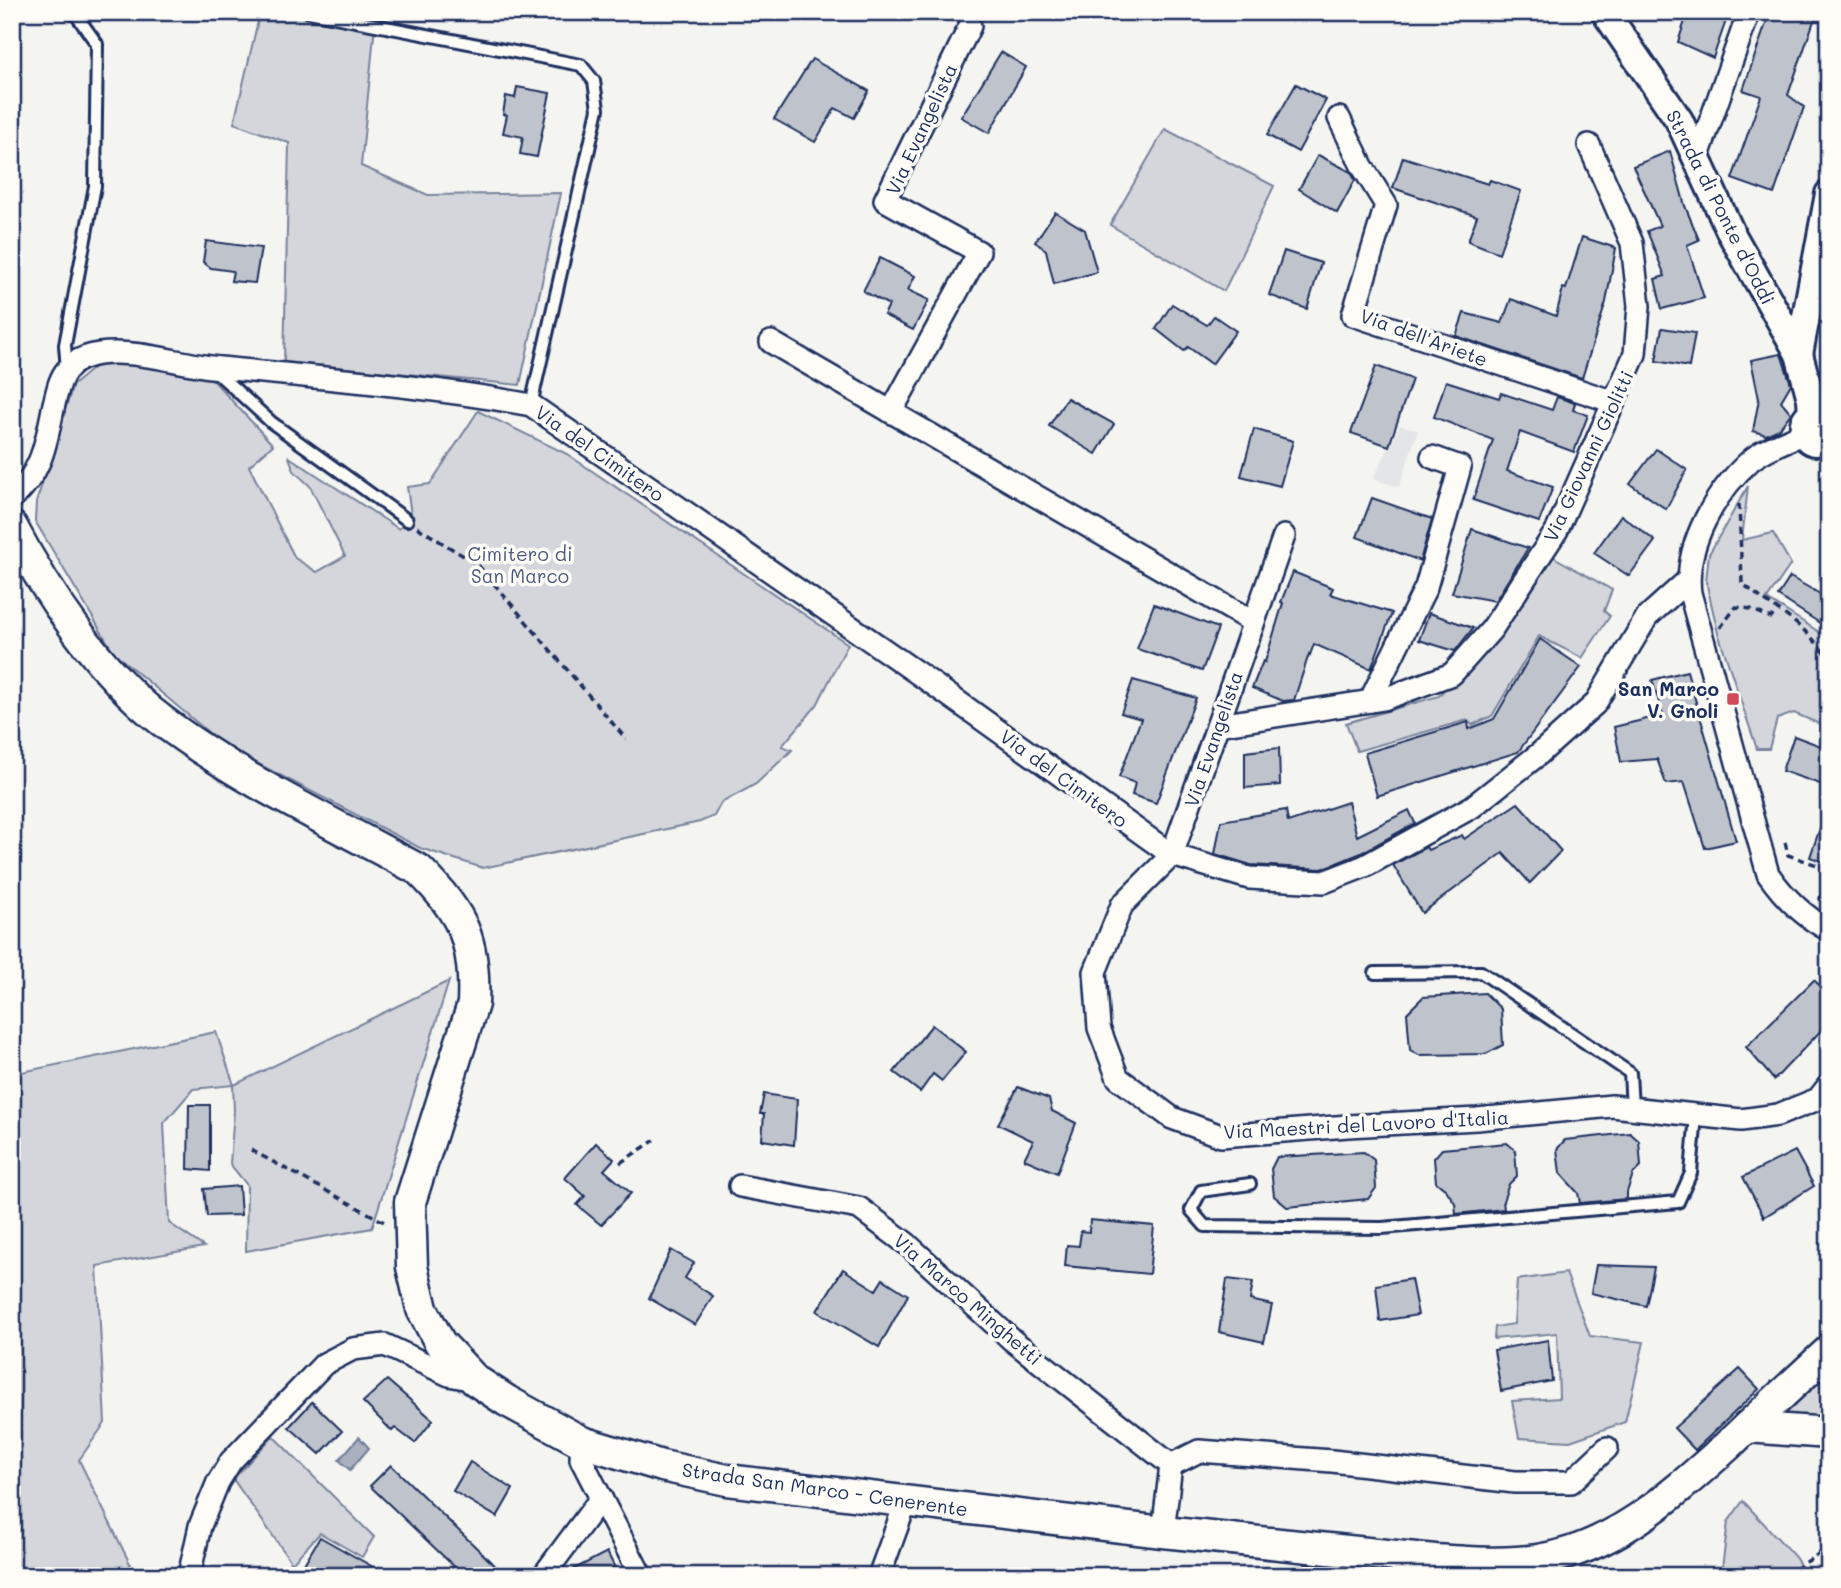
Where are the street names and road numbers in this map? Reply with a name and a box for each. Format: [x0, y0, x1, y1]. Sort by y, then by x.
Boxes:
street label: Via Evangelista [880, 59, 962, 199]
street label: Strada di Ponte d'Oddi [1661, 105, 1781, 309]
street label: Via dell'Ariete [1357, 302, 1491, 372]
street label: Via Giovanni Giolitti [1537, 366, 1639, 546]
street label: Via del Cimitero [531, 399, 669, 507]
street label: Via Evangelista [1178, 668, 1248, 810]
street label: Via del Cimitero [995, 723, 1133, 833]
street label: Via Maestri del Lavoro d'Italia [1223, 1104, 1509, 1144]
street label: Via Marco Minghetti [889, 1228, 1047, 1370]
street label: Strada San Marco - Cenerente [681, 1457, 969, 1521]

